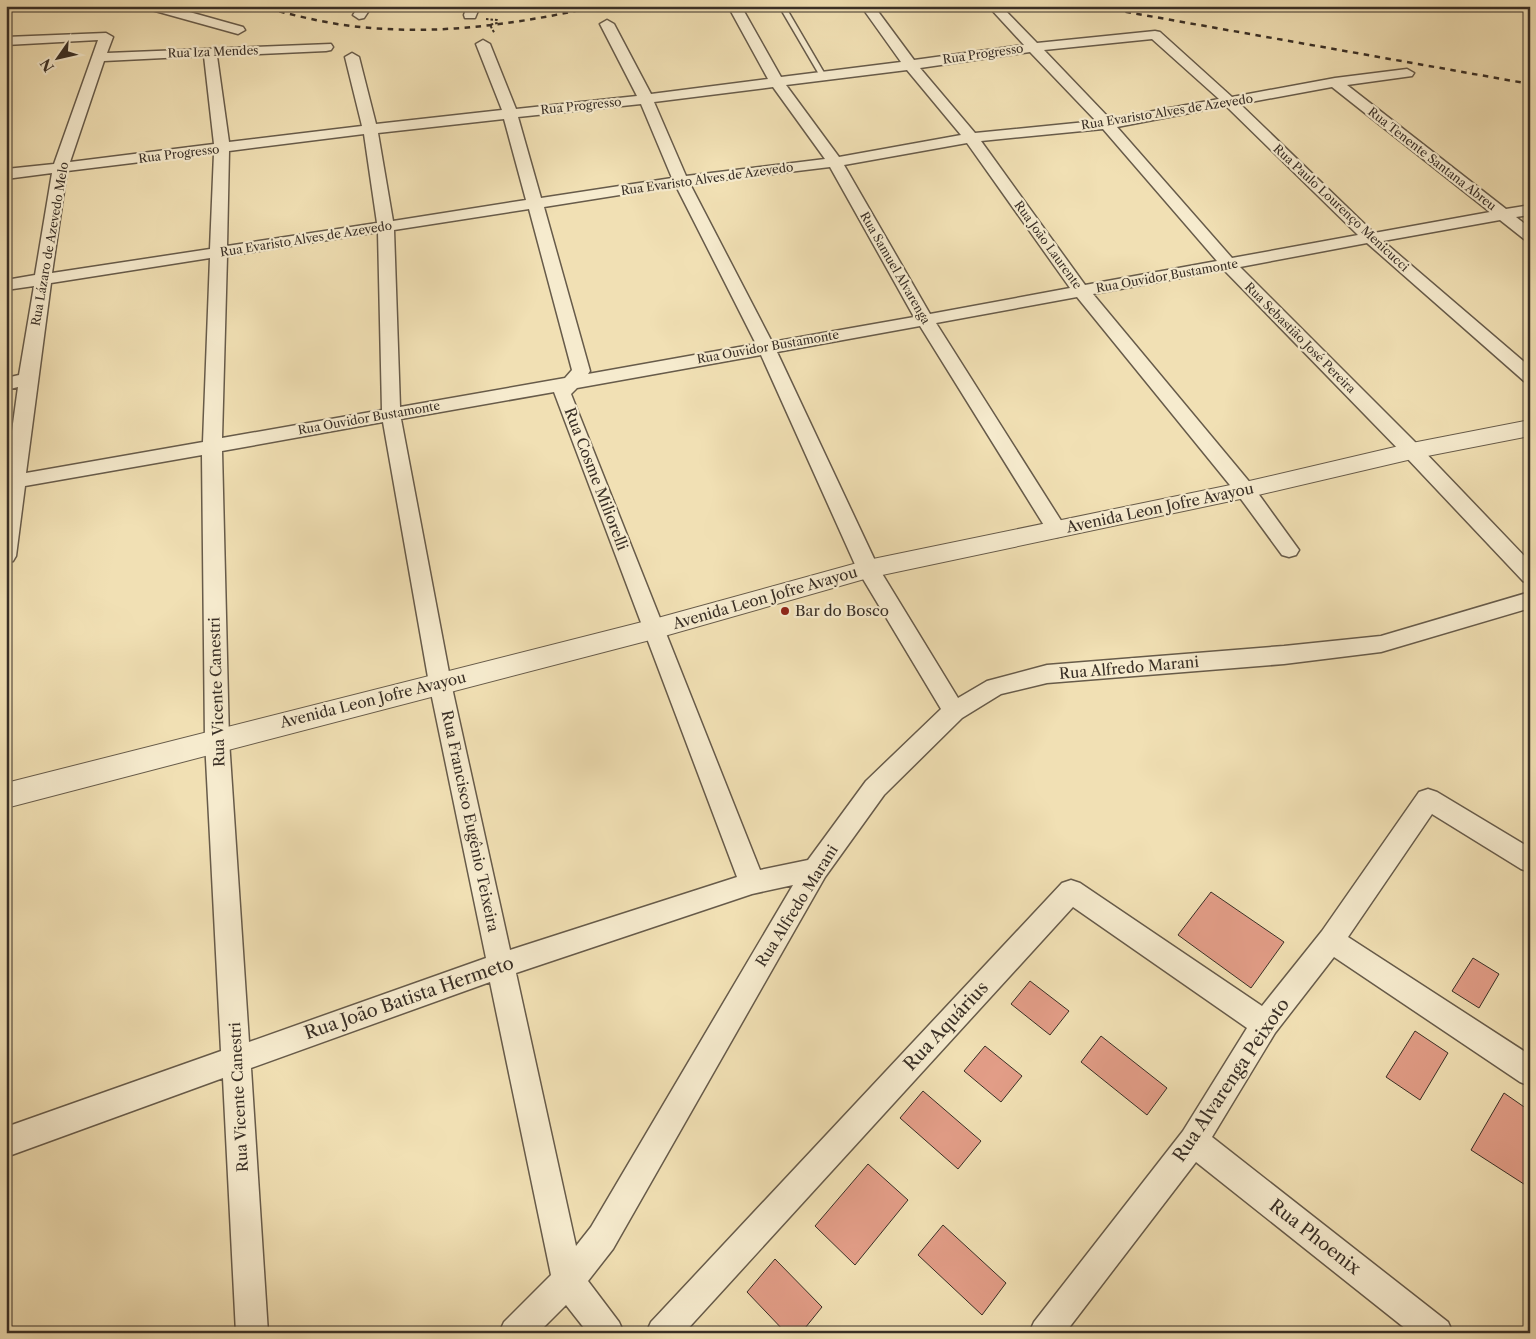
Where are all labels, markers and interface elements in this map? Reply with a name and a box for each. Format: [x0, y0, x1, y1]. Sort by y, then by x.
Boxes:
north arrow [32, 32, 82, 82]
street label: Rua Progresso [942, 40, 1024, 67]
street label: Rua Iza Mendes [167, 42, 259, 61]
text: N [36, 55, 58, 75]
street label: Rua Evaristo Alves de Azevedo [1080, 90, 1254, 133]
street label: Rua Progresso [540, 94, 622, 117]
street label: Rua Tenente Santana Abreu [1365, 104, 1500, 214]
street label: Rua Progresso [138, 141, 220, 166]
street label: Rua Paulo Lourenço Menicucci [1271, 141, 1412, 275]
street label: Rua Evaristo Alves de Azevedo [620, 159, 794, 198]
street label: Rua Lázaro de Azevedo Melo [28, 161, 71, 327]
street label: Rua João Laurente [1011, 198, 1086, 292]
street label: Rua Samuel Alvarenga [857, 209, 934, 327]
street label: Rua Evaristo Alves de Azevedo [219, 217, 393, 260]
street label: Rua Ouvidor Bustamonte [1095, 256, 1239, 295]
street label: Rua Sebastião José Pereira [1242, 279, 1359, 397]
street label: Rua Ouvidor Bustamonte [696, 327, 840, 366]
street label: Rua Ouvidor Bustamonte [297, 398, 441, 437]
street label: Rua Cosme Miliorelli [560, 405, 633, 553]
street label: Avenida Leon Jofre Avayou [1063, 478, 1255, 537]
street label: Avenida Leon Jofre Avayou [669, 562, 859, 633]
place label: Bar do Bosco [795, 601, 889, 620]
marker: Bar do Bosco [779, 605, 791, 617]
street label: Rua Vicente Canestri [204, 616, 229, 767]
street label: Rua Alfredo Marani [1058, 652, 1200, 683]
street label: Avenida Leon Jofre Avayou [277, 667, 468, 732]
street label: Rua Francisco Eugênio Teixeira [438, 708, 503, 934]
street label: Rua Alfredo Marani [751, 841, 842, 970]
street label: Rua João Batista Hermeto [302, 952, 516, 1044]
street label: Rua Aquárius [899, 977, 993, 1075]
street label: Rua Alvarenga Peixoto [1168, 994, 1294, 1166]
street label: Rua Vicente Canestri [225, 1021, 252, 1172]
street label: Rua Phoenix [1265, 1195, 1365, 1280]

